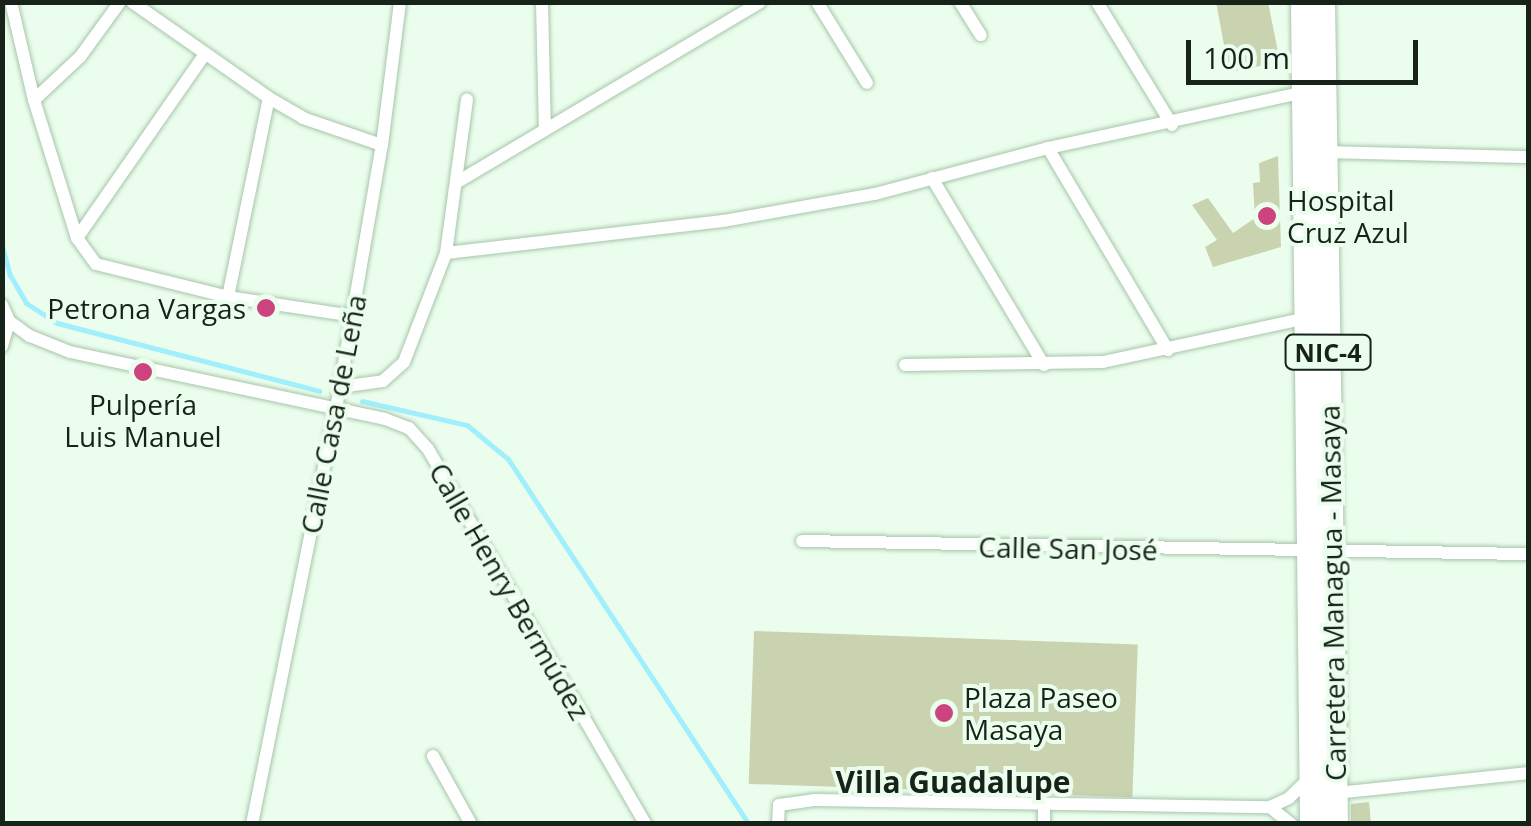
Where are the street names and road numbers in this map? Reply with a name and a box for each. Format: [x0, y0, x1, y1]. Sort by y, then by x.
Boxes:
street label: Calle Casa de Leña [293, 292, 373, 536]
road number: NIC-4 [1283, 332, 1373, 372]
street label: Carretera Managua - Masaya [1312, 405, 1352, 781]
street label: Calle Henry Bermúdez [423, 457, 597, 725]
street label: Calle San José [978, 530, 1158, 566]

